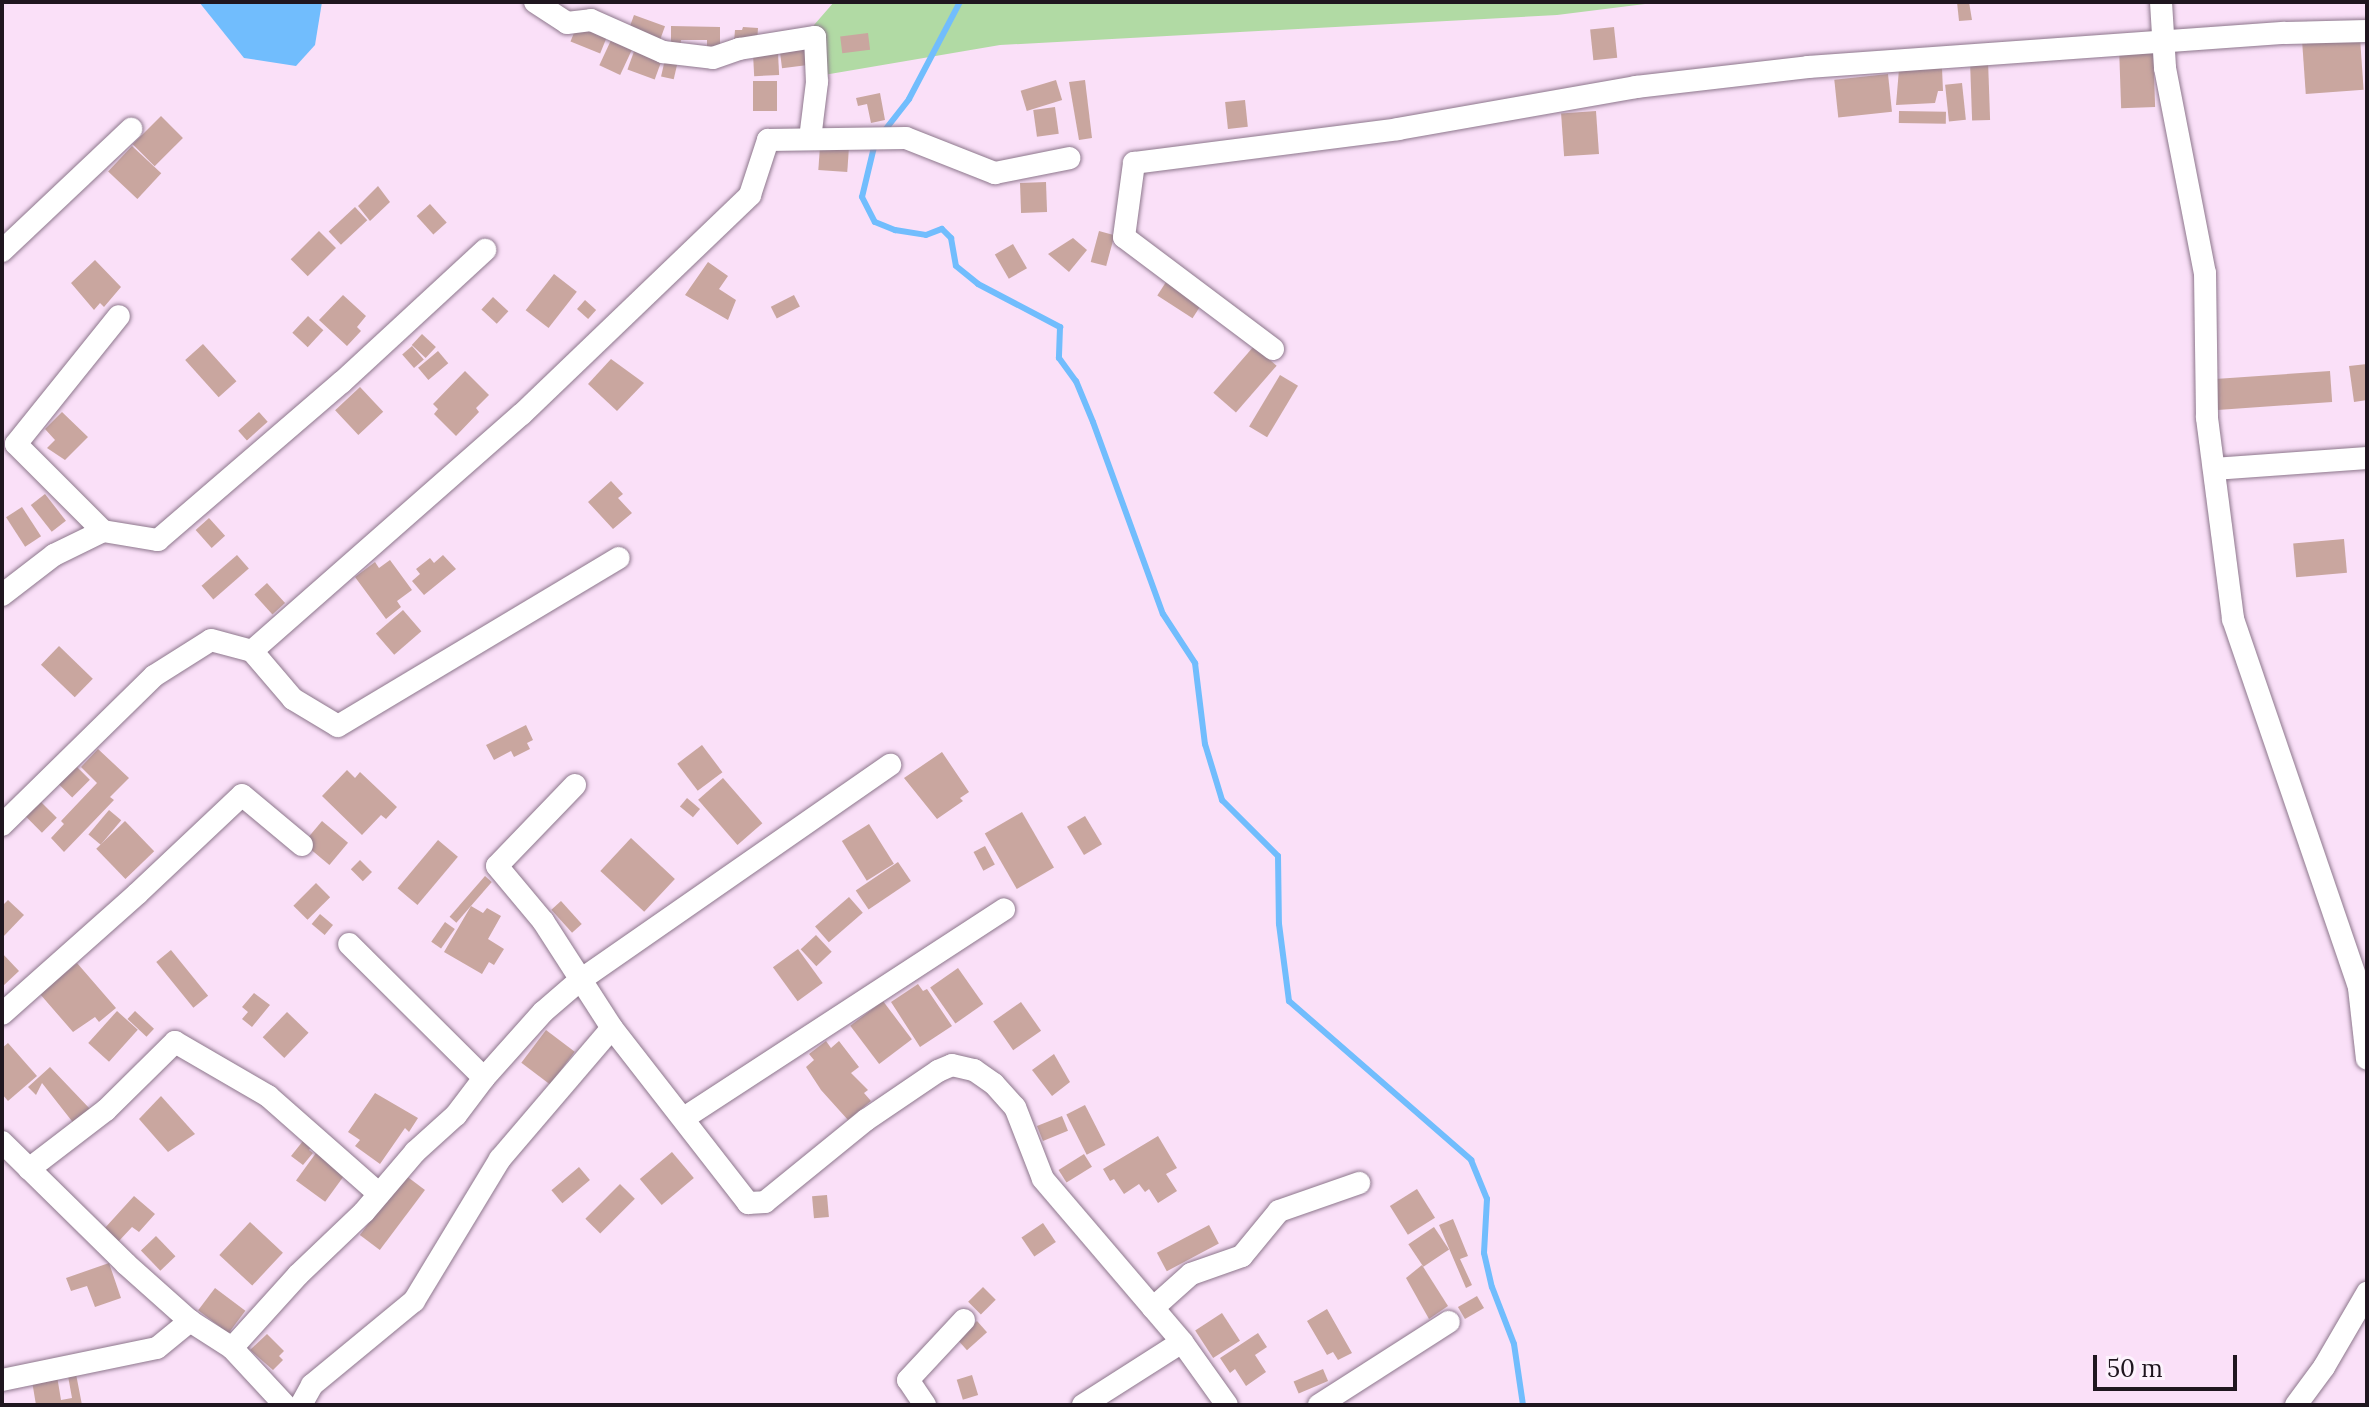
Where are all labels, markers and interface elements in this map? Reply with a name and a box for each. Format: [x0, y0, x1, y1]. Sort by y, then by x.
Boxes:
scale bar [2097, 1339, 2241, 1389]
text: 50 m [2107, 1353, 2163, 1384]

